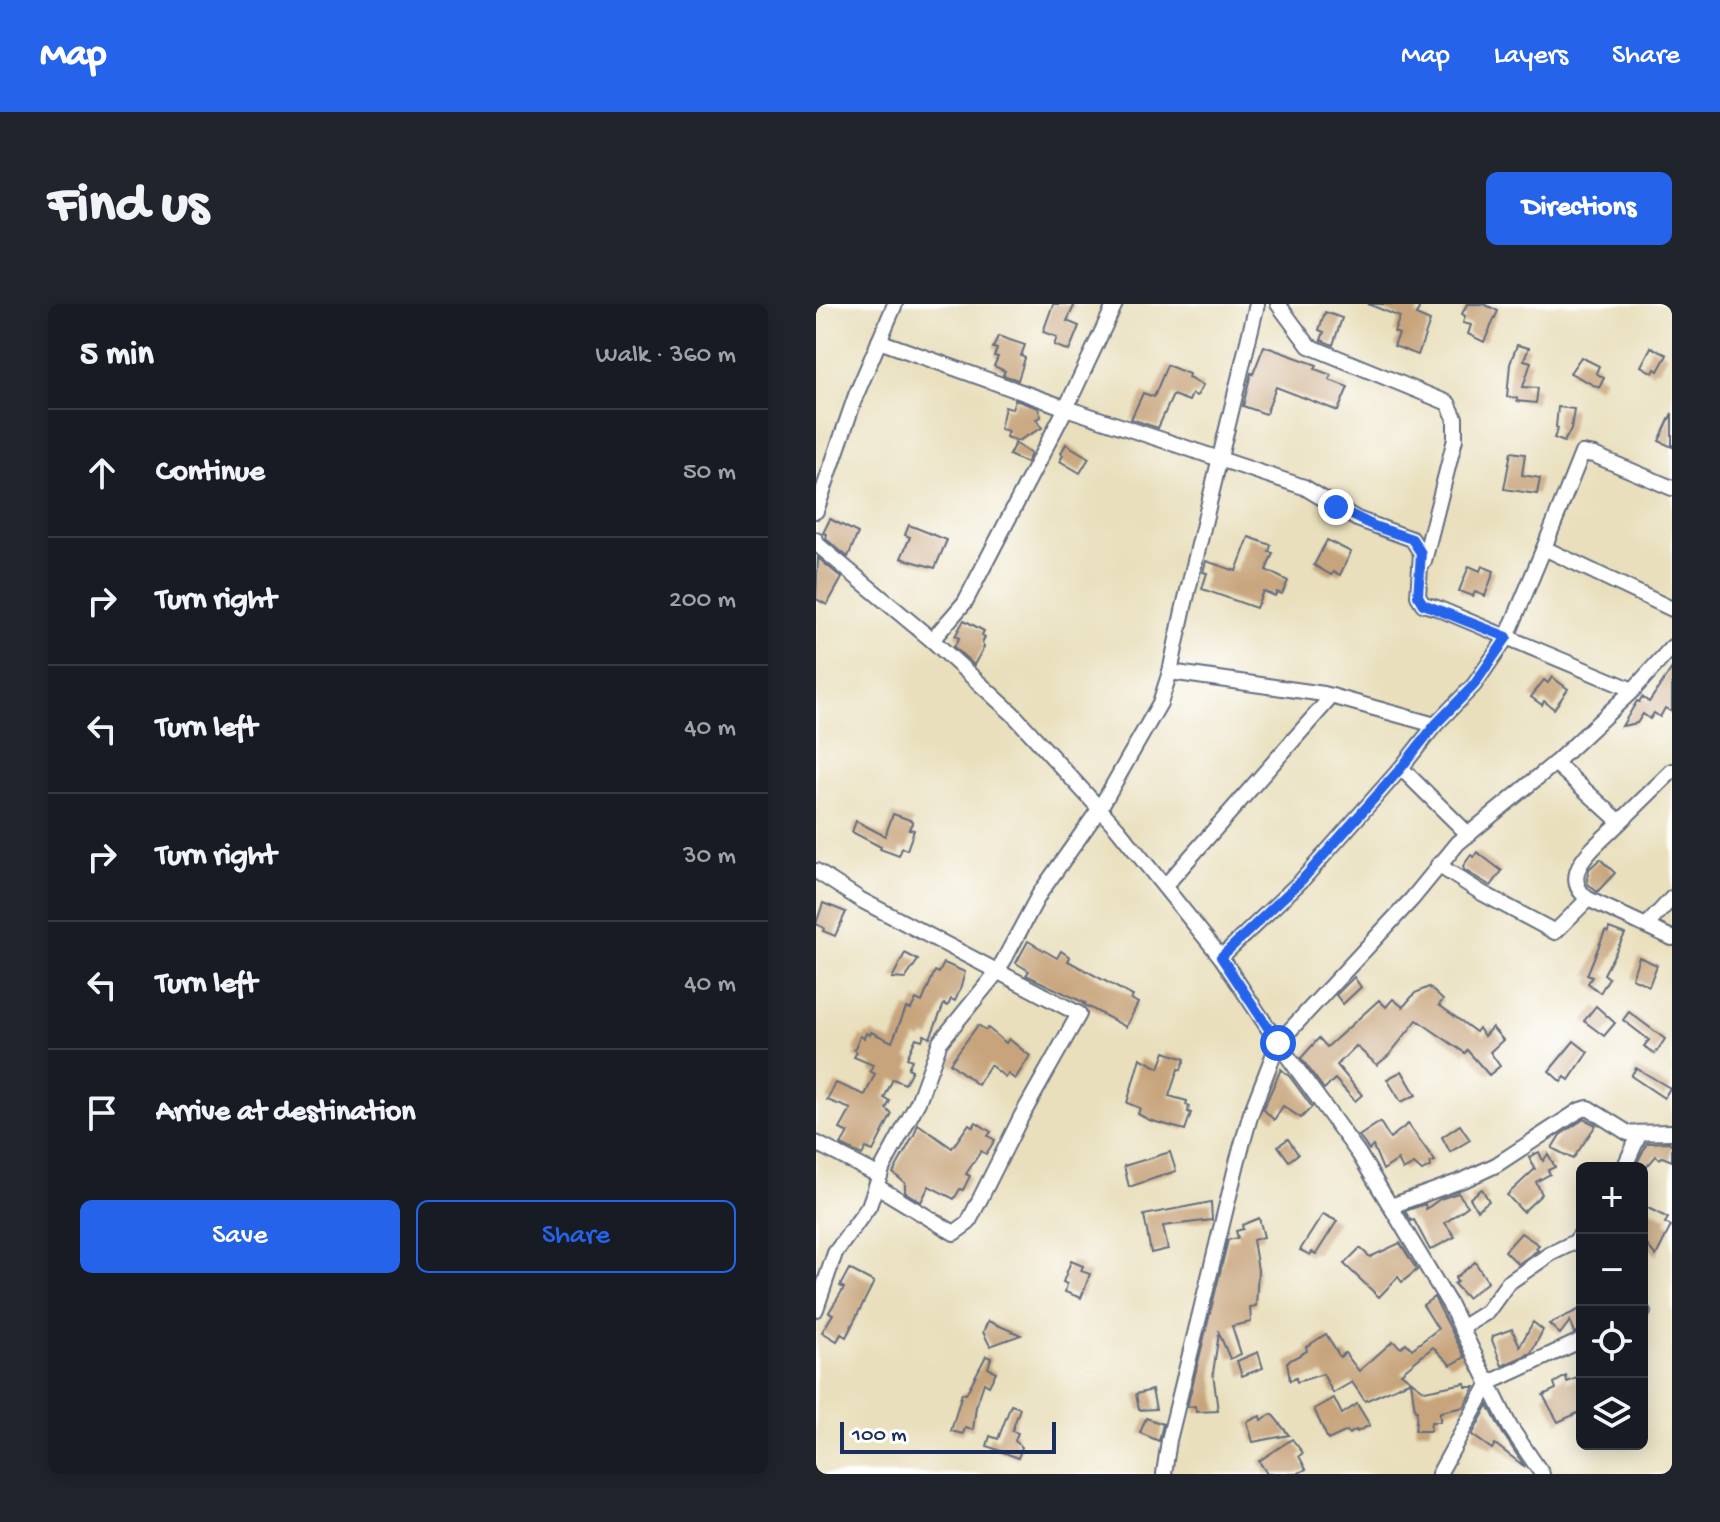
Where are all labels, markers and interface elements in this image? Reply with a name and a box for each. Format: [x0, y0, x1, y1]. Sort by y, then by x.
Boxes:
text: Map [40, 34, 106, 78]
text: Map [1401, 40, 1450, 73]
text: Layers [1494, 40, 1568, 73]
text: Share [1612, 40, 1680, 73]
button: Directions [1486, 172, 1672, 245]
text: Find us [48, 175, 208, 241]
text: 5 min [80, 336, 154, 376]
text: Walk · 360 m [596, 341, 736, 372]
icon: ahead [80, 451, 124, 495]
text: Continue [156, 456, 265, 491]
text: 50 m [683, 458, 736, 489]
route end [1318, 489, 1354, 525]
icon: right [80, 579, 124, 623]
text: Turn right [156, 584, 276, 619]
text: 200 m [669, 586, 736, 617]
icon: left [80, 707, 124, 751]
text: Turn left [156, 712, 257, 747]
text: 40 m [684, 714, 736, 745]
icon: right [80, 835, 124, 879]
text: Turn right [156, 840, 276, 875]
text: 30 m [683, 842, 736, 873]
icon: left [80, 963, 124, 1007]
text: Turn left [156, 968, 257, 1003]
text: 40 m [684, 970, 736, 1001]
route start [1260, 1025, 1296, 1061]
icon: arrive [80, 1091, 124, 1135]
text: Arrive at destination [156, 1096, 416, 1131]
map controls [1576, 1162, 1648, 1450]
button: + [1576, 1162, 1648, 1234]
button: Save [80, 1200, 400, 1273]
button: Share [416, 1200, 736, 1273]
button: − [1576, 1234, 1648, 1306]
button: locate [1576, 1306, 1648, 1378]
button: layers [1576, 1378, 1648, 1450]
scale bar [840, 1418, 1056, 1454]
text: 100 m [852, 1423, 907, 1449]

